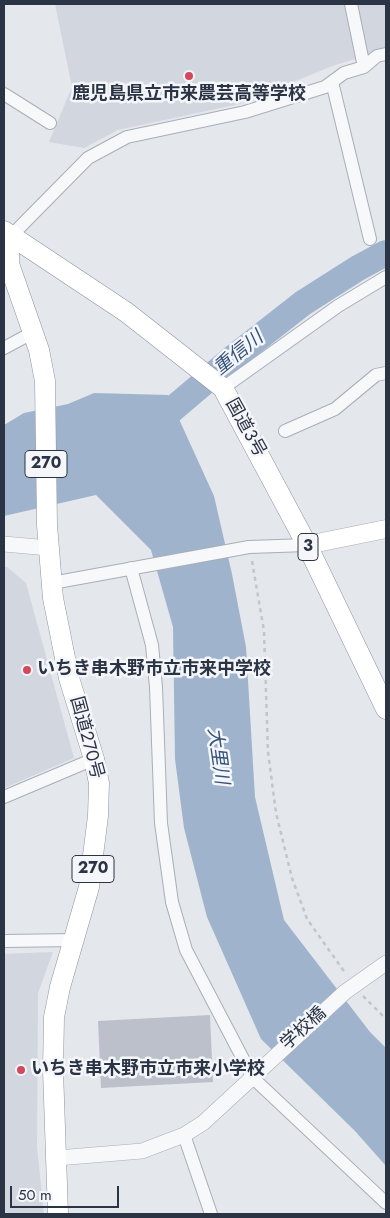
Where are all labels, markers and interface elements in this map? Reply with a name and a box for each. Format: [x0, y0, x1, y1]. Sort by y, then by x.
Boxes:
marker: 鹿児島県立市来農芸高等学校 [183, 70, 195, 82]
place label: 鹿児島県立市来農芸高等学校 [72, 84, 306, 106]
water label: 重信川 [210, 327, 268, 381]
street label: 国道3号 [220, 395, 270, 461]
road number: 270 [25, 450, 67, 478]
road number: 3 [298, 534, 318, 560]
place label: いちき串木野市立市来中学校 [37, 659, 271, 681]
marker: いちき串木野市立市来中学校 [21, 664, 33, 676]
street label: 国道270号 [65, 694, 107, 782]
water label: 大里川 [202, 726, 232, 786]
road number: 270 [72, 856, 114, 882]
street label: 学校橋 [277, 1003, 331, 1055]
place label: いちき串木野市立市来小学校 [31, 1059, 265, 1081]
marker: いちき串木野市立市来小学校 [15, 1064, 27, 1076]
scale bar [12, 1176, 121, 1208]
text: 50 m [18, 1184, 52, 1206]

